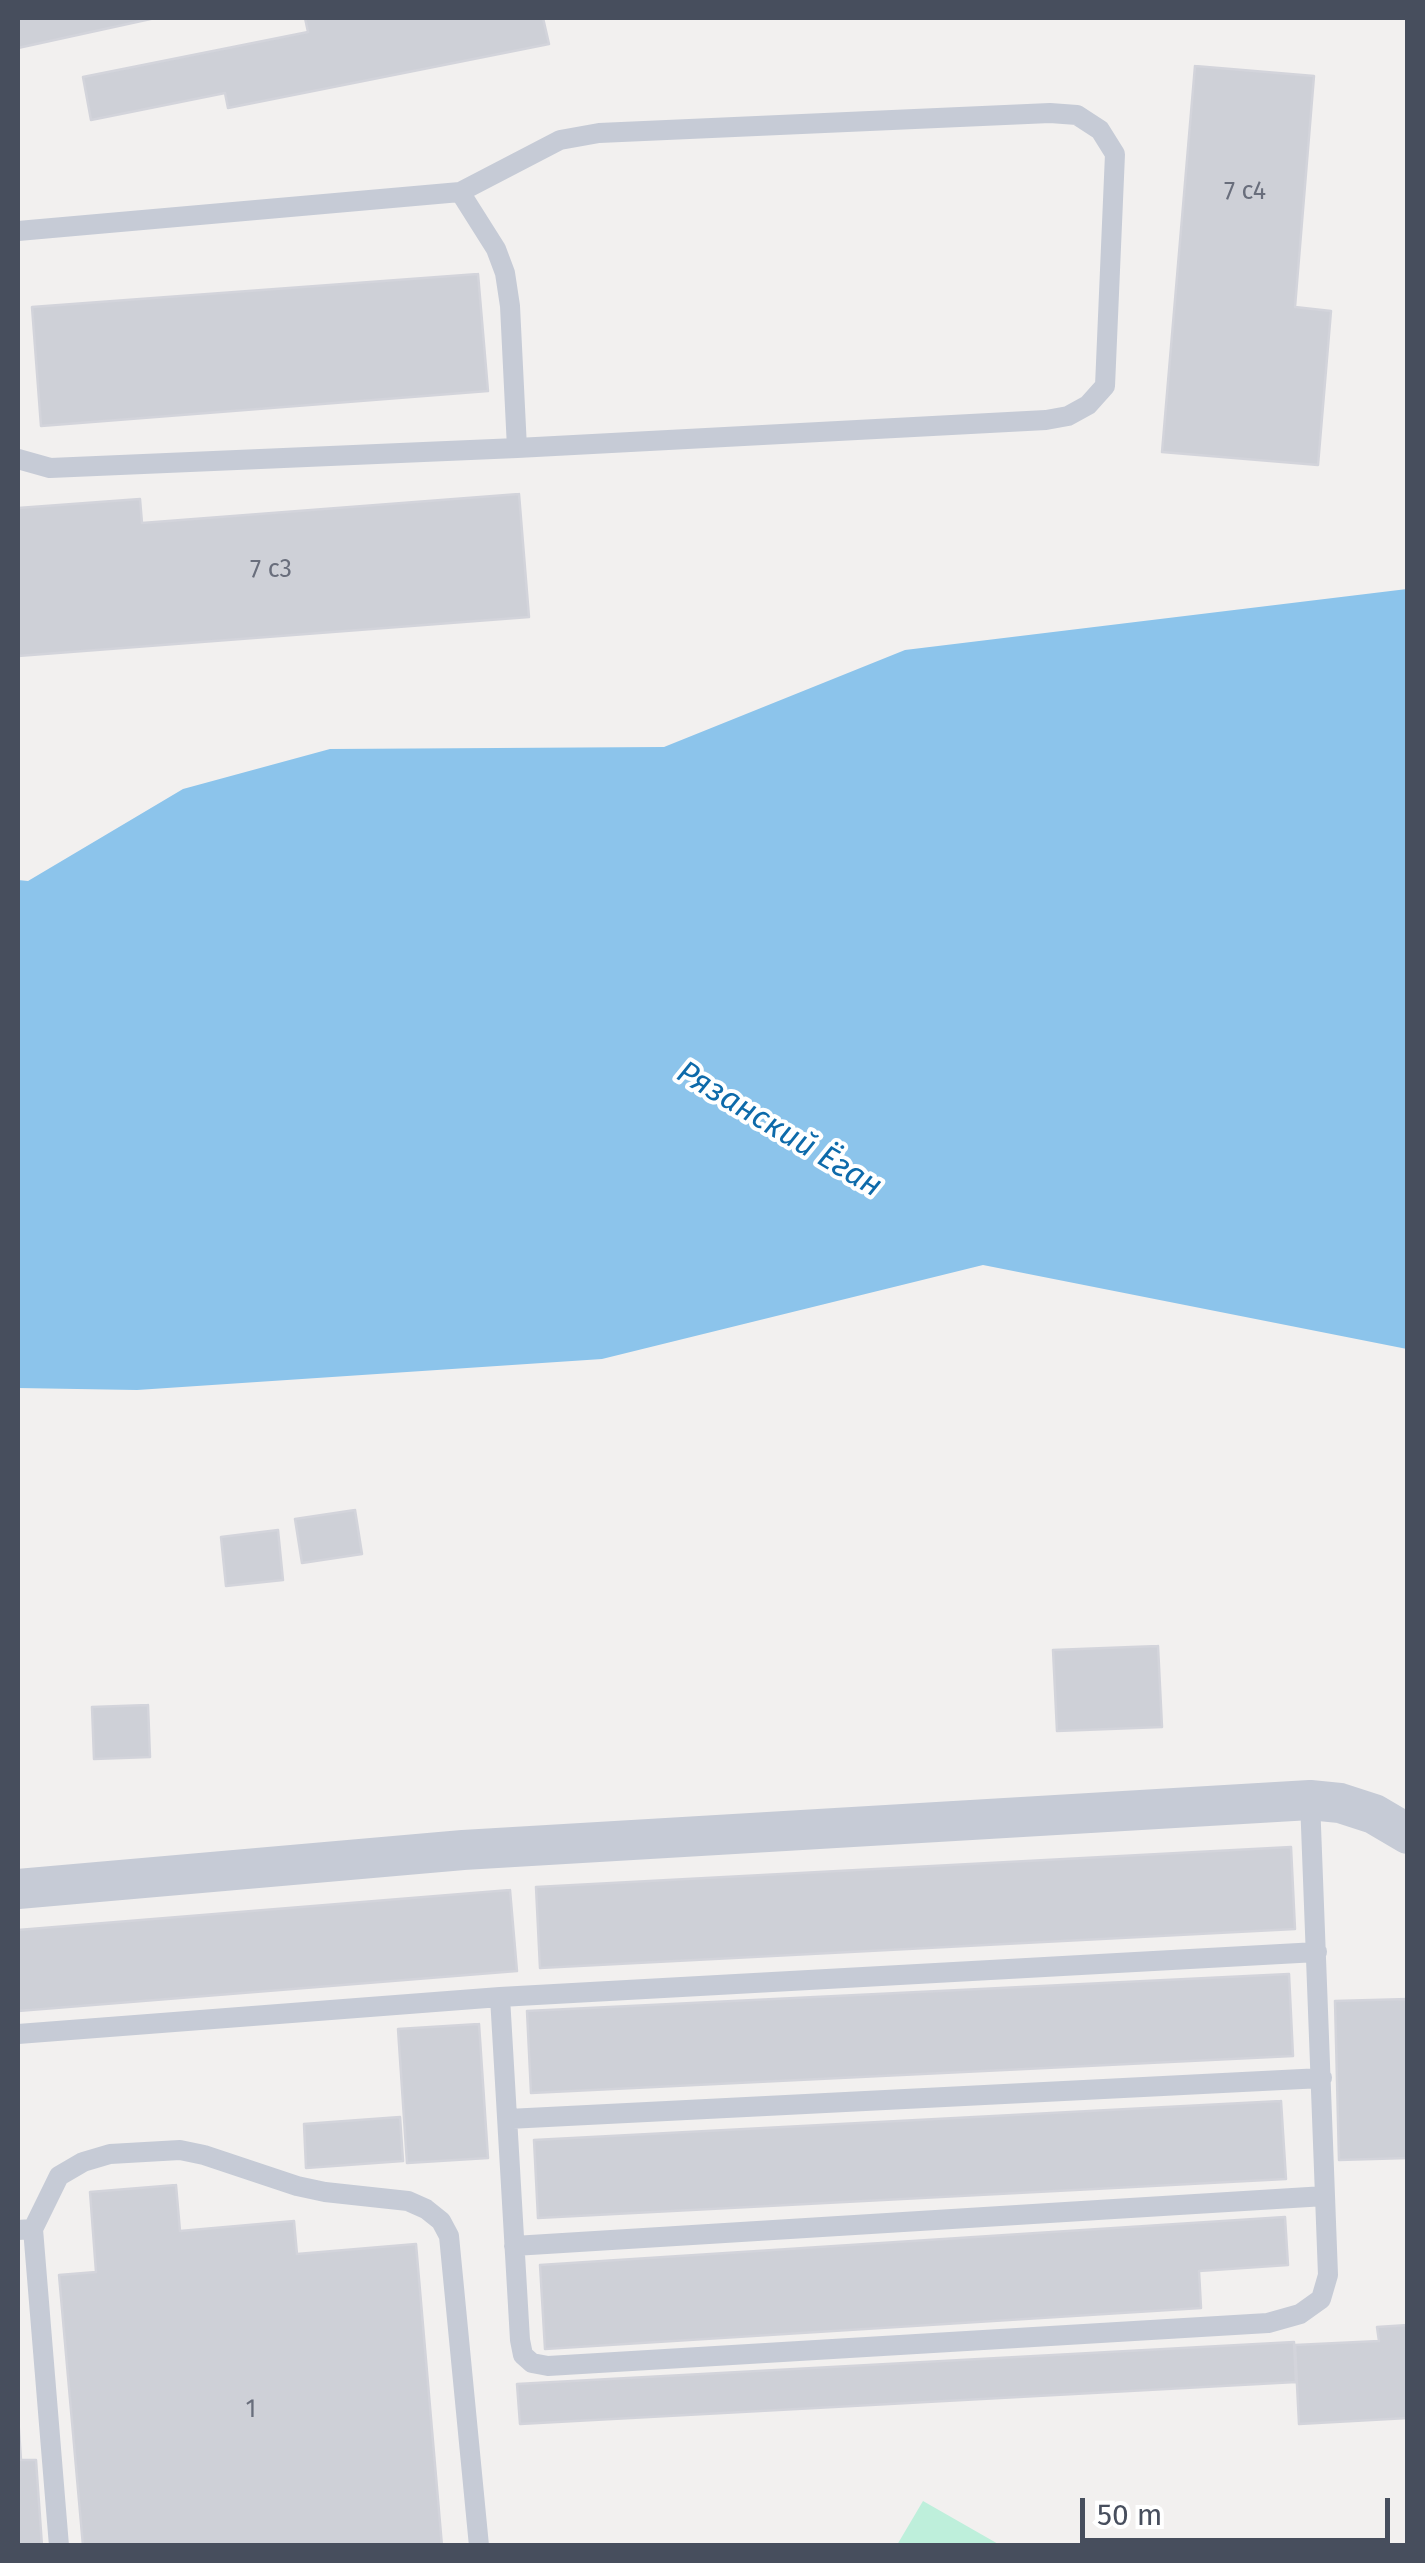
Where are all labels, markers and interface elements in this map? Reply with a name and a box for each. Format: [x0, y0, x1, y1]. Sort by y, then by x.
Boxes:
house number: 7 с4 [1224, 177, 1266, 207]
house number: 7 с3 [250, 555, 292, 585]
water label: Рязанский Ёган [669, 1054, 889, 1206]
house number: 1 [246, 2395, 256, 2425]
scale bar [1085, 2478, 1395, 2540]
text: 50 m [1097, 2497, 1162, 2533]

